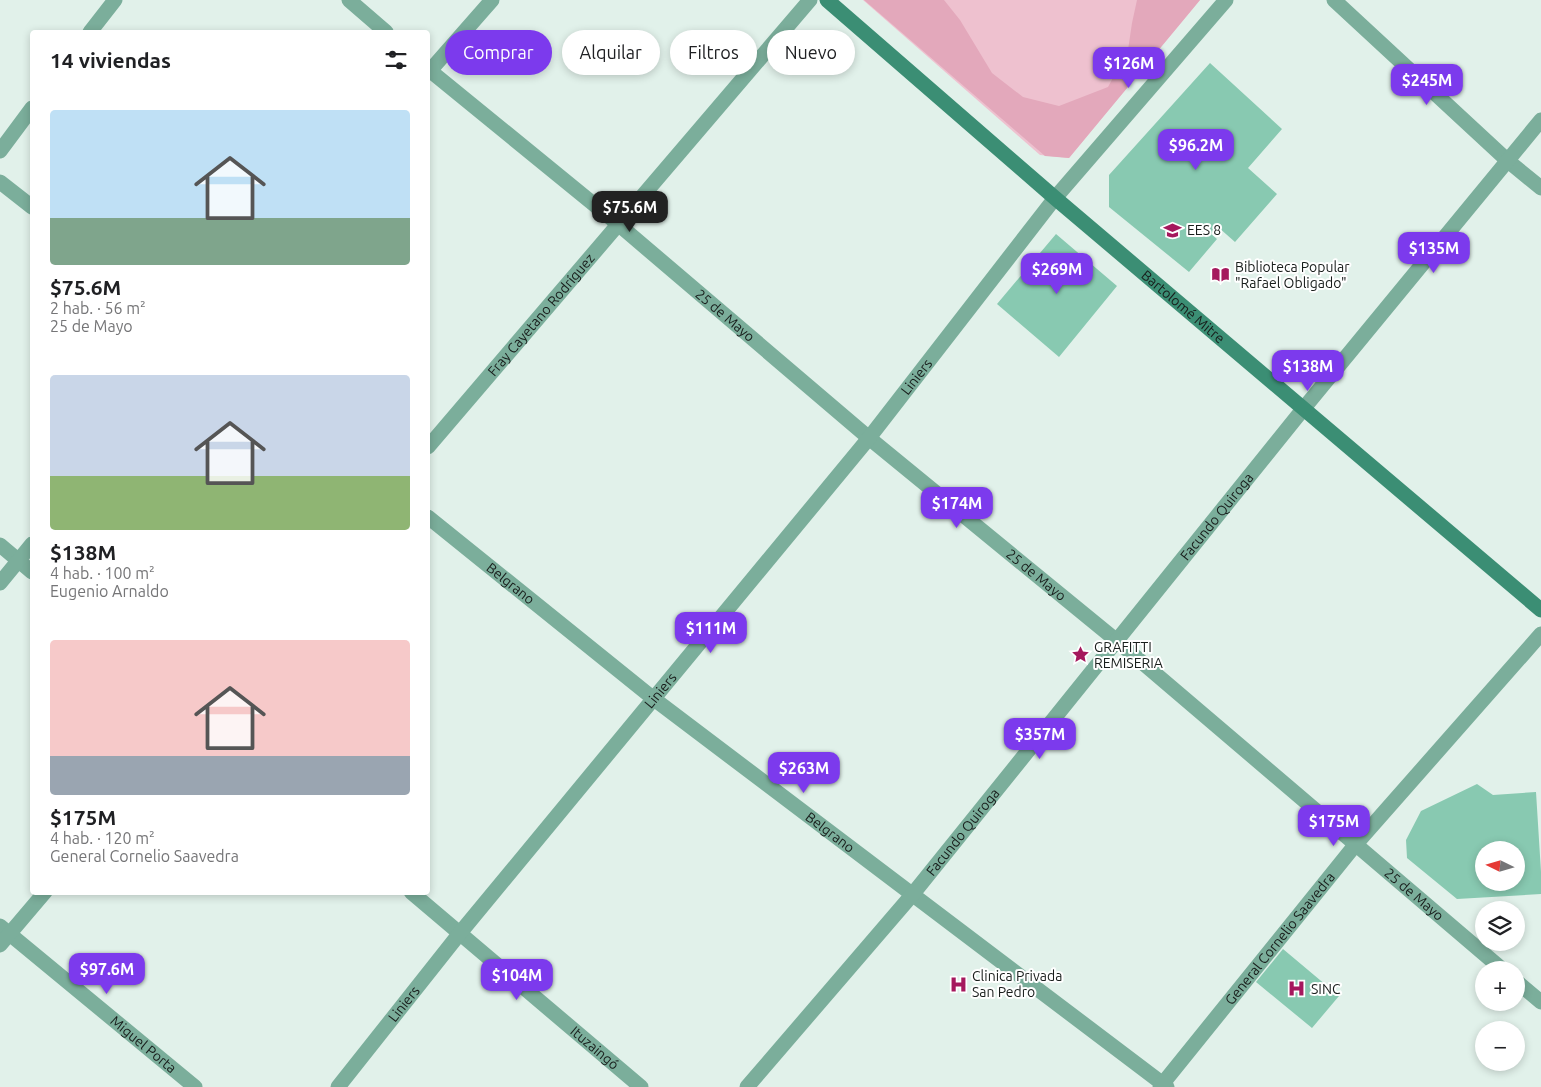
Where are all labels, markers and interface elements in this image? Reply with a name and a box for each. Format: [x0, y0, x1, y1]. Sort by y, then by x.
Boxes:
chip: Comprar [445, 30, 552, 75]
chip: Alquilar [562, 30, 660, 75]
chip: Filtros [670, 30, 757, 75]
chip: Nuevo [767, 30, 855, 75]
icon: filters [382, 46, 410, 74]
pin: $126M [1094, 46, 1164, 89]
text: 14 viviendas [50, 48, 171, 72]
text: $126M [1104, 54, 1154, 72]
pin: $245M [1392, 64, 1462, 106]
text: $245M [1402, 71, 1452, 89]
pin: $96.2M [1155, 128, 1237, 171]
text: $96.2M [1169, 136, 1223, 154]
icon: home [185, 143, 275, 233]
pin: $75.6M [589, 190, 671, 233]
text: $75.6M [603, 198, 657, 216]
school or university icon: EES 8 [1163, 220, 1183, 240]
place label: EES 8 [1187, 222, 1221, 238]
pin: $135M [1399, 232, 1469, 274]
text: $135M [1409, 239, 1459, 257]
street label: Fray Cayetano Rodríguez [484, 250, 598, 379]
pin: $269M [1022, 252, 1092, 295]
place label: Biblioteca Popular "Rafael Obligado" [1235, 259, 1350, 291]
text: $269M [1032, 260, 1082, 278]
library icon: Biblioteca Popular "Rafael Obligado" [1211, 265, 1231, 285]
street label: Bartolomé Mitre [1138, 267, 1228, 346]
text: $75.6M [50, 275, 121, 299]
street label: 25 de Mayo [692, 286, 758, 345]
text: 2 hab. · 56 m² [50, 299, 146, 317]
text: 25 de Mayo [50, 317, 133, 335]
pin: $138M [1273, 350, 1343, 392]
street label: Liniers [898, 356, 935, 398]
text: $138M [1283, 357, 1333, 375]
icon: home [185, 408, 275, 498]
street label: Facundo Quiroga [1177, 470, 1256, 563]
pin: $174M [922, 486, 992, 529]
text: $174M [932, 494, 982, 512]
text: $138M [50, 540, 116, 564]
street label: 25 de Mayo [1003, 546, 1069, 604]
street label: Belgrano [483, 559, 538, 608]
text: 4 hab. · 100 m² [50, 564, 155, 582]
text: Eugenio Arnaldo [50, 582, 169, 600]
pin: $111M [676, 612, 746, 654]
text: $111M [686, 619, 736, 637]
place label: GRAFITTI REMISERIA [1094, 639, 1163, 671]
place icon: GRAFITTI REMISERIA [1070, 645, 1090, 665]
street label: Liniers [641, 670, 680, 711]
icon: home [185, 673, 275, 763]
pin: $357M [1005, 718, 1075, 760]
text: $357M [1015, 725, 1065, 743]
pin: $263M [769, 752, 839, 794]
text: $263M [779, 759, 829, 777]
street label: Facundo Quiroga [923, 785, 1003, 879]
pin: $175M [1299, 804, 1369, 847]
text: $175M [50, 805, 116, 829]
street label: Belgrano [803, 809, 858, 856]
text: $175M [1309, 812, 1359, 830]
text: 4 hab. · 120 m² [50, 829, 155, 847]
north arrow [1475, 841, 1525, 891]
map controls [1475, 841, 1525, 1071]
text: General Cornelio Saavedra [50, 847, 239, 865]
street label: 25 de Mayo [1381, 865, 1447, 924]
street label: General Cornelio Saavedra [1222, 869, 1338, 1008]
button: layers [1475, 901, 1525, 951]
pin: $97.6M [66, 952, 148, 995]
pin: $104M [482, 958, 552, 1001]
text: $97.6M [80, 960, 134, 978]
button: + [1475, 961, 1525, 1011]
text: $104M [492, 966, 542, 984]
place label: Clinica Privada San Pedro [972, 968, 1062, 1000]
hospital icon: Clinica Privada San Pedro [948, 974, 968, 994]
hospital icon: SINC [1287, 979, 1307, 999]
place label: SINC [1311, 981, 1341, 997]
street label: Liniers [385, 983, 423, 1025]
street label: Miguel Porta [107, 1013, 180, 1076]
button: − [1475, 1021, 1525, 1071]
street label: Ituzaingó [567, 1023, 622, 1073]

